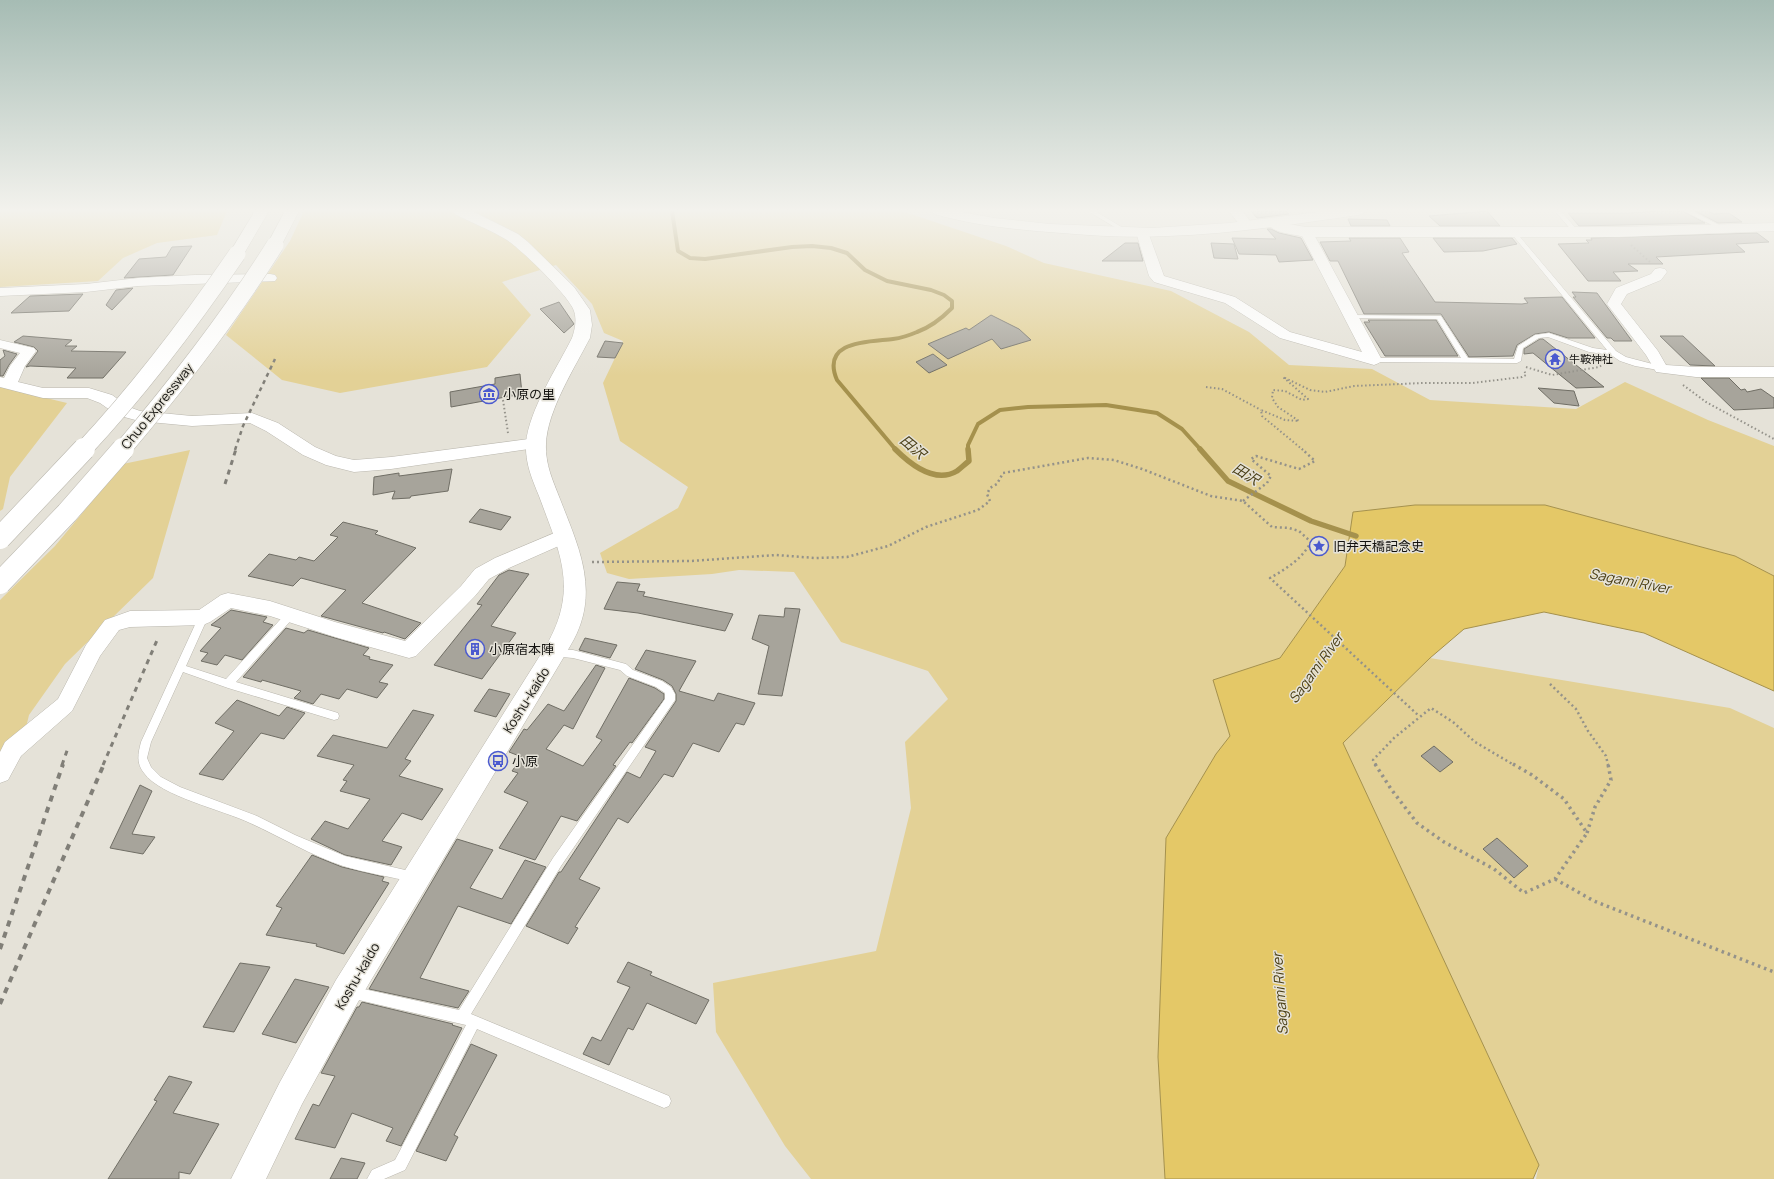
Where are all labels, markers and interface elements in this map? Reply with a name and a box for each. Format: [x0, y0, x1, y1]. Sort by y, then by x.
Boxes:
temple icon: 牛鞍神社 [1544, 348, 1566, 370]
place label: 牛鞍神社 [1569, 351, 1613, 366]
street label: Chuo Expressway [117, 359, 197, 453]
museum icon: 小原の里 [478, 383, 500, 405]
place label: 小原の里 [503, 385, 555, 403]
water label: 田沢 [896, 430, 932, 464]
water label: 田沢 [1229, 458, 1265, 490]
place icon: 旧弁天橋記念史 [1308, 535, 1330, 557]
place label: 旧弁天橋記念史 [1333, 537, 1424, 555]
water label: Sagami River [1588, 563, 1674, 598]
water label: Sagami River [1284, 627, 1349, 707]
building icon: 小原宿本陣 [464, 638, 486, 660]
place label: 小原宿本陣 [489, 640, 554, 658]
street label: Koshu-kaido [499, 663, 554, 736]
bus stop icon: 小原 [487, 750, 509, 772]
place label: 小原 [512, 752, 538, 770]
street label: Koshu-kaido [331, 939, 384, 1013]
water label: Sagami River [1267, 950, 1292, 1036]

